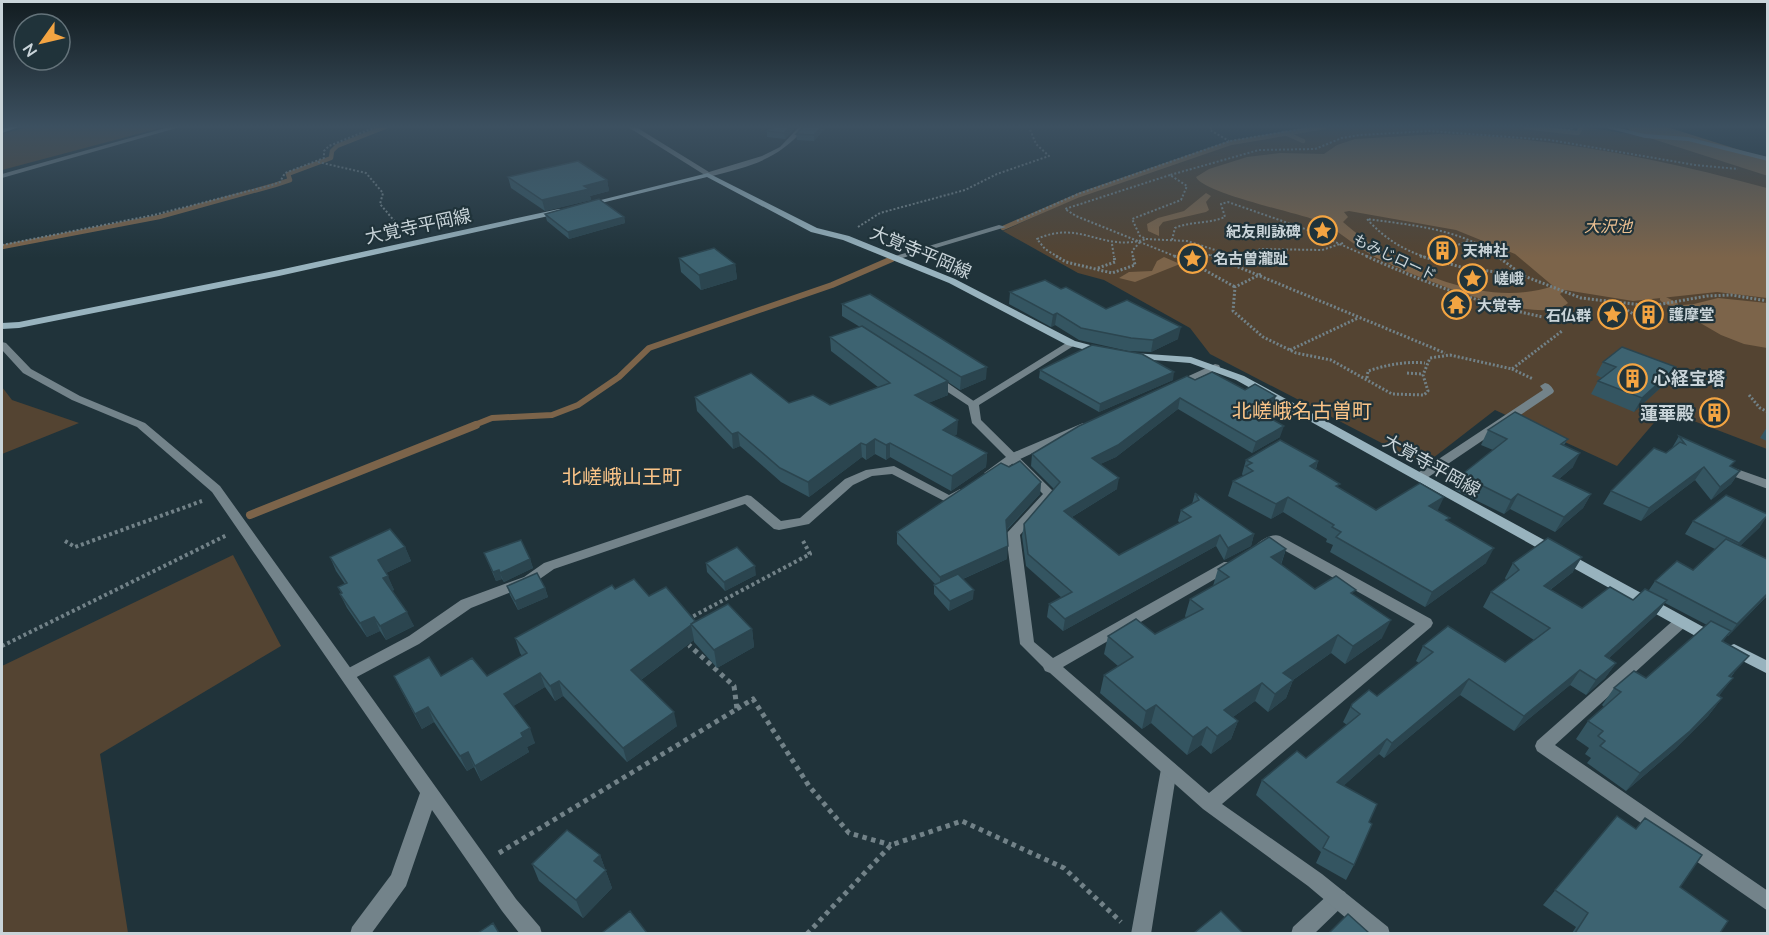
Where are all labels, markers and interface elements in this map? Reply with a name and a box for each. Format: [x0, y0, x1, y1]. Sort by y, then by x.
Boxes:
north arrow [12, 12, 72, 72]
text: N [18, 40, 41, 61]
street label: 大覚寺平岡線 [363, 204, 473, 248]
place icon: 紀友則詠碑 [1306, 215, 1338, 247]
water label: 大沢池 [1584, 216, 1634, 236]
street label: 大覚寺平岡線 [867, 220, 975, 284]
place label: 紀友則詠碑 [1226, 222, 1301, 241]
street label: もみじロード [1350, 229, 1440, 285]
building icon: 天神社 [1426, 234, 1458, 266]
place label: 天神社 [1463, 241, 1508, 260]
place icon: 名古曽瀧趾 [1176, 242, 1208, 274]
place label: 名古曽瀧趾 [1213, 249, 1288, 268]
place icon: 嵯峨 [1457, 262, 1489, 294]
place label: 嵯峨 [1494, 269, 1524, 288]
temple icon: 大覚寺 [1440, 289, 1472, 321]
place label: 大覚寺 [1477, 296, 1522, 315]
building icon: 護摩堂 [1632, 298, 1664, 330]
place icon: 石仏群 [1596, 299, 1628, 331]
place label: 護摩堂 [1669, 305, 1714, 324]
place label: 石仏群 [1546, 306, 1591, 325]
building icon: 心経宝塔 [1616, 362, 1648, 394]
place label: 心経宝塔 [1653, 367, 1725, 390]
building icon: 蓮華殿 [1699, 397, 1731, 429]
district label: 北嵯峨名古曽町 [1232, 398, 1372, 423]
place label: 蓮華殿 [1640, 402, 1694, 425]
street label: 大覚寺平岡線 [1379, 429, 1485, 501]
district label: 北嵯峨山王町 [562, 464, 682, 489]

